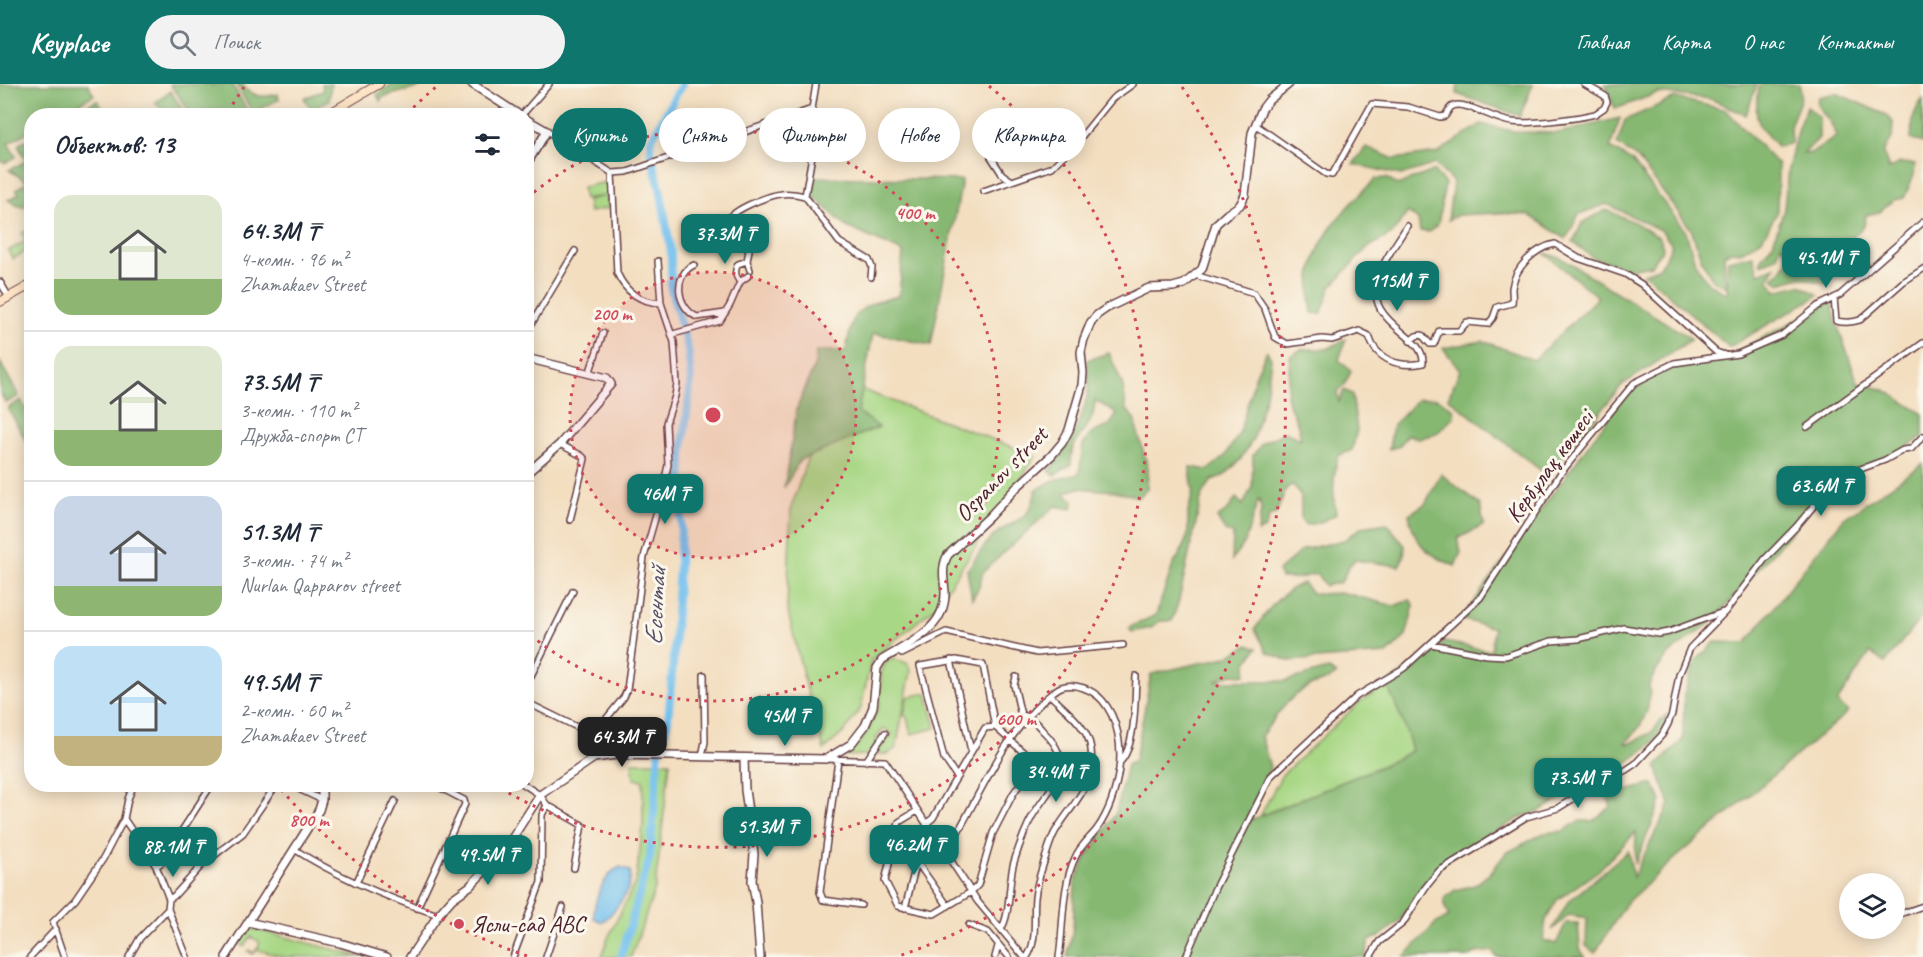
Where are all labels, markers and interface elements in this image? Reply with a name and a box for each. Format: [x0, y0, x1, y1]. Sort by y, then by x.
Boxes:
search box [145, 15, 565, 69]
text: Keyplace [30, 25, 109, 60]
icon: search [166, 26, 199, 59]
text: Поиск [214, 28, 260, 56]
text: Главная [1576, 29, 1629, 55]
text: Карта [1662, 29, 1710, 55]
text: О нас [1743, 29, 1784, 55]
text: Контакты [1817, 29, 1893, 55]
chip: Купить [552, 108, 647, 162]
chip: Снять [659, 108, 747, 162]
chip: Фильтры [759, 108, 866, 162]
chip: Новое [878, 108, 960, 162]
chip: Квартира [972, 108, 1086, 162]
text: Объектов: 13 [54, 128, 174, 161]
icon: filters [471, 128, 504, 161]
text: 400 m [896, 202, 936, 224]
text: 64.3M ₸ [240, 214, 319, 247]
pin: 37.3M ₸ [670, 214, 780, 265]
icon: home [102, 219, 174, 291]
text: 37.3M ₸ [695, 221, 755, 246]
pin: 45.1M ₸ [1771, 238, 1881, 289]
text: 45.1M ₸ [1796, 245, 1856, 270]
text: 4-комн. · 96 m² [240, 247, 348, 272]
pin: 115M ₸ [1348, 261, 1446, 312]
text: 115M ₸ [1369, 268, 1425, 293]
text: Zhamakaev Street [240, 272, 365, 297]
text: 200 m [593, 303, 633, 325]
text: 73.5M ₸ [240, 365, 318, 398]
icon: home [102, 370, 174, 442]
text: 3-комн. · 110 m² [240, 398, 357, 423]
street label: Кербұлақ көшесі [1498, 402, 1601, 528]
centre of rings [703, 405, 723, 425]
street label: Ospanov street [948, 419, 1055, 528]
text: Дружба-спорт СТ [240, 423, 363, 448]
pin: 63.6M ₸ [1766, 466, 1876, 517]
text: 63.6M ₸ [1791, 473, 1851, 498]
pin: 46M ₸ [623, 474, 707, 525]
text: 46M ₸ [641, 481, 689, 506]
text: 51.3M ₸ [240, 515, 318, 548]
icon: home [102, 520, 174, 592]
text: 3-комн. · 74 m² [240, 548, 348, 573]
water label: Есентай [636, 561, 674, 646]
text: Nurlan Qapparov street [240, 573, 400, 598]
text: 49.5M ₸ [240, 665, 317, 698]
icon: home [102, 670, 174, 742]
pin: 45M ₸ [743, 696, 827, 747]
text: 2-комн. · 60 m² [240, 698, 348, 723]
text: 45M ₸ [762, 703, 808, 728]
text: 600 m [996, 708, 1037, 730]
pin: 64.3M ₸ [567, 717, 677, 768]
text: Zhamakaev Street [240, 723, 365, 748]
text: 64.3M ₸ [592, 724, 652, 749]
pin: 34.4M ₸ [1001, 752, 1111, 803]
pin: 73.5M ₸ [1523, 758, 1633, 809]
text: 34.4M ₸ [1026, 759, 1086, 784]
text: 73.5M ₸ [1548, 765, 1608, 790]
pin: 51.3M ₸ [712, 807, 822, 858]
text: 800 m [290, 809, 330, 831]
text: 51.3M ₸ [737, 814, 797, 839]
pin: 46.2M ₸ [859, 825, 969, 876]
pin: 88.1M ₸ [118, 827, 228, 878]
text: 46.2M ₸ [884, 832, 944, 857]
text: 88.1M ₸ [143, 834, 203, 859]
pin: 49.5M ₸ [433, 835, 543, 886]
text: 49.5M ₸ [458, 842, 518, 867]
map controls [1839, 873, 1905, 939]
button: layers [1839, 873, 1905, 939]
place label: Ясли-сад ABC [471, 909, 588, 939]
marker: Ясли-сад ABC [452, 917, 466, 931]

